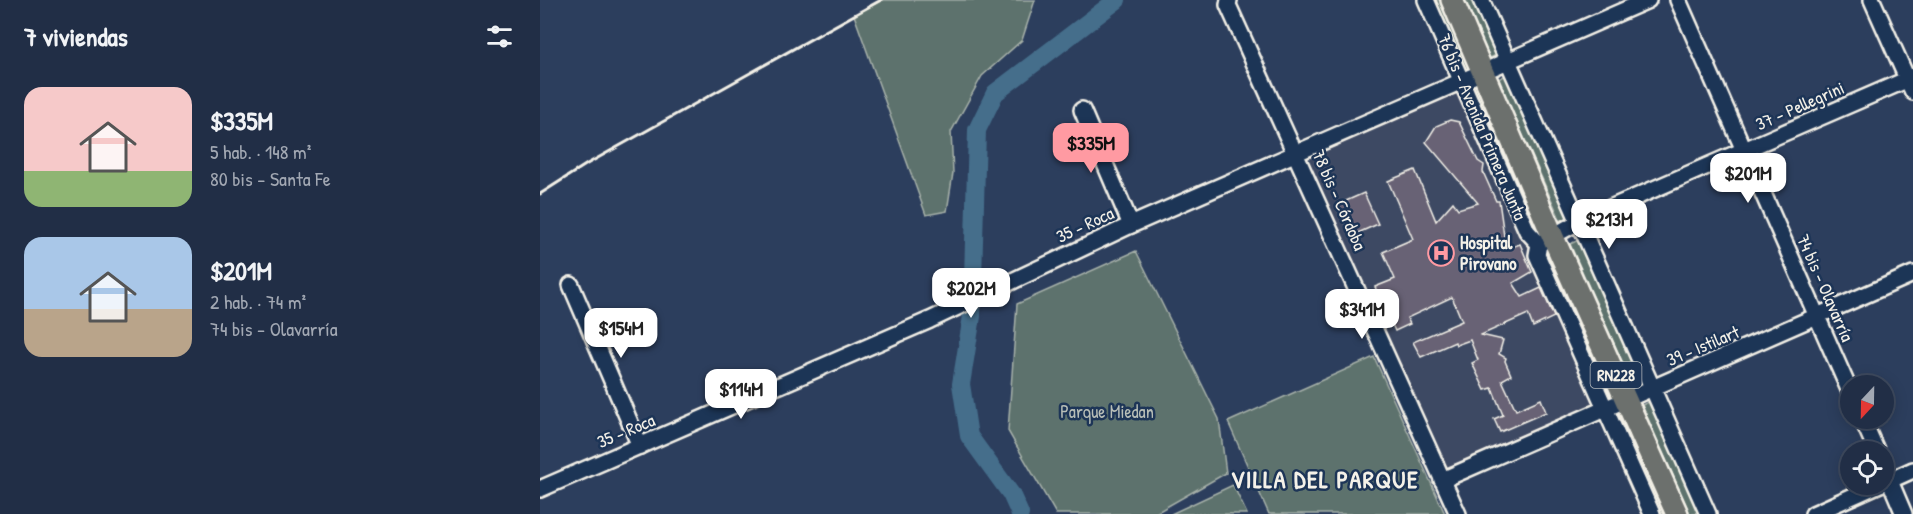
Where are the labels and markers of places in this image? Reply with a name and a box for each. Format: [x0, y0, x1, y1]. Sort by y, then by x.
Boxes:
pin: $335M [1049, 123, 1133, 174]
pin: $201M [1706, 153, 1790, 204]
pin: $213M [1567, 199, 1651, 250]
place label: Hospital Pirovano [1460, 230, 1517, 276]
hospital icon: Hospital Pirovano [1426, 238, 1456, 268]
pin: $202M [929, 268, 1013, 319]
pin: $341M [1320, 289, 1404, 340]
pin: $154M [579, 308, 663, 359]
pin: $114M [699, 369, 783, 420]

